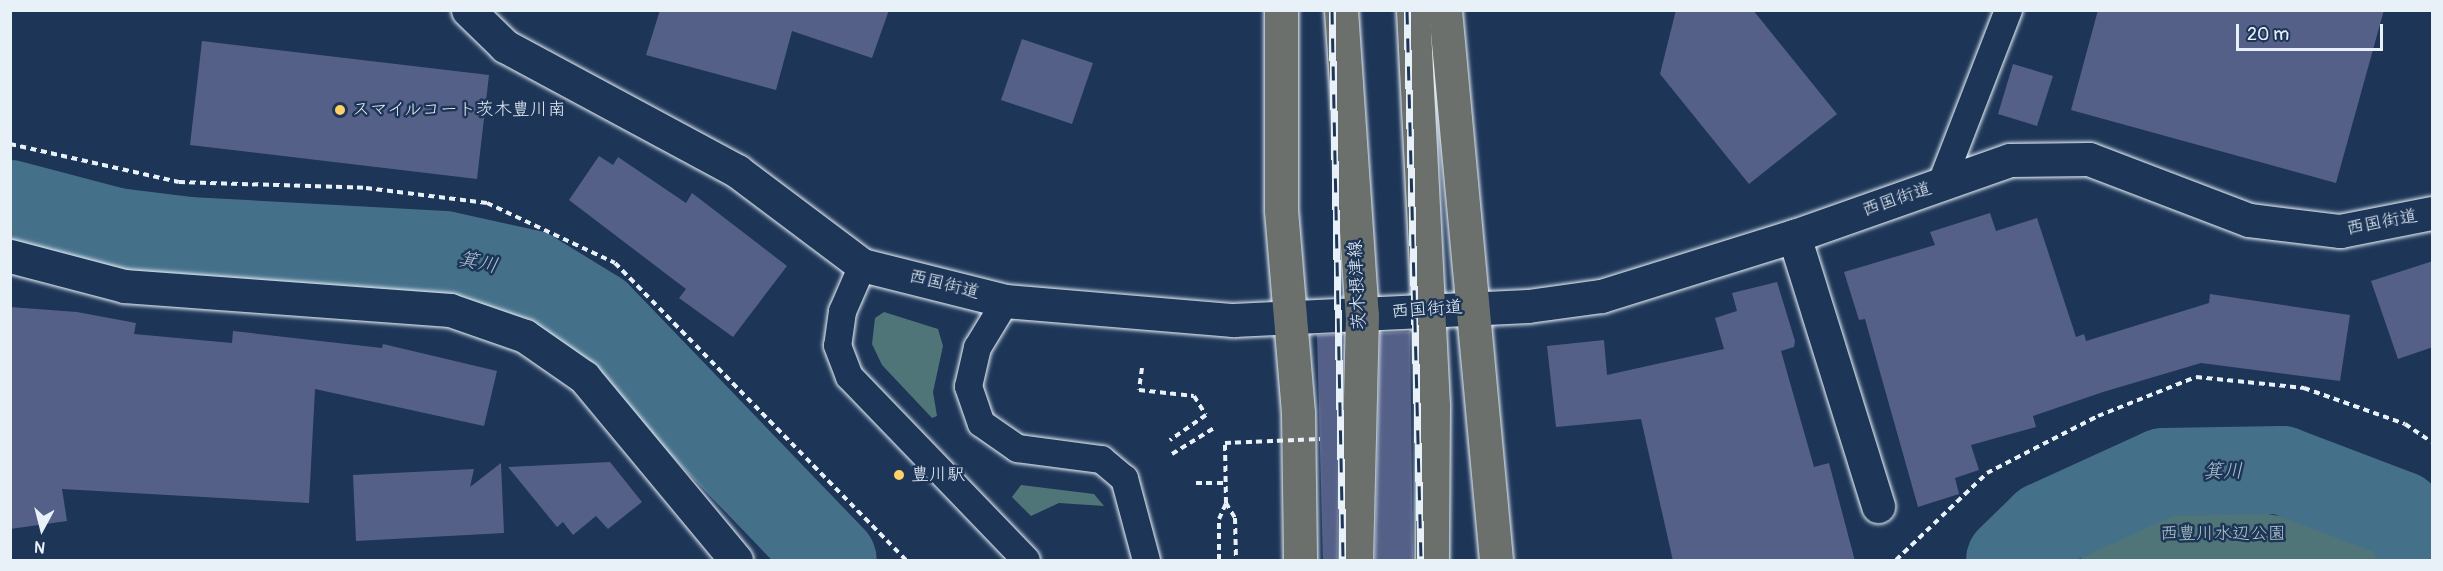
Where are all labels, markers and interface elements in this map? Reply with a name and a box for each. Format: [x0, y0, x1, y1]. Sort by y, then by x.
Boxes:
scale bar [2239, 12, 2386, 50]
text: 20 m [2247, 23, 2289, 46]
place label: スマイルコート茨木豊川南 [352, 99, 568, 121]
marker: スマイルコート茨木豊川南 [333, 103, 347, 117]
street label: 西国街道 [1859, 178, 1935, 222]
street label: 西国街道 [2345, 206, 2419, 240]
street label: 茨木摂津線 [1345, 239, 1371, 331]
water label: 箕川 [456, 246, 500, 278]
street label: 西国街道 [906, 266, 982, 304]
street label: 西国街道 [1390, 297, 1464, 323]
water label: 箕川 [2203, 459, 2243, 483]
place label: 豊川駅 [911, 464, 965, 486]
marker: 豊川駅 [892, 468, 906, 482]
north arrow [12, 499, 72, 559]
park label: 西豊川水辺公園 [2160, 523, 2286, 545]
text: N [33, 536, 46, 557]

